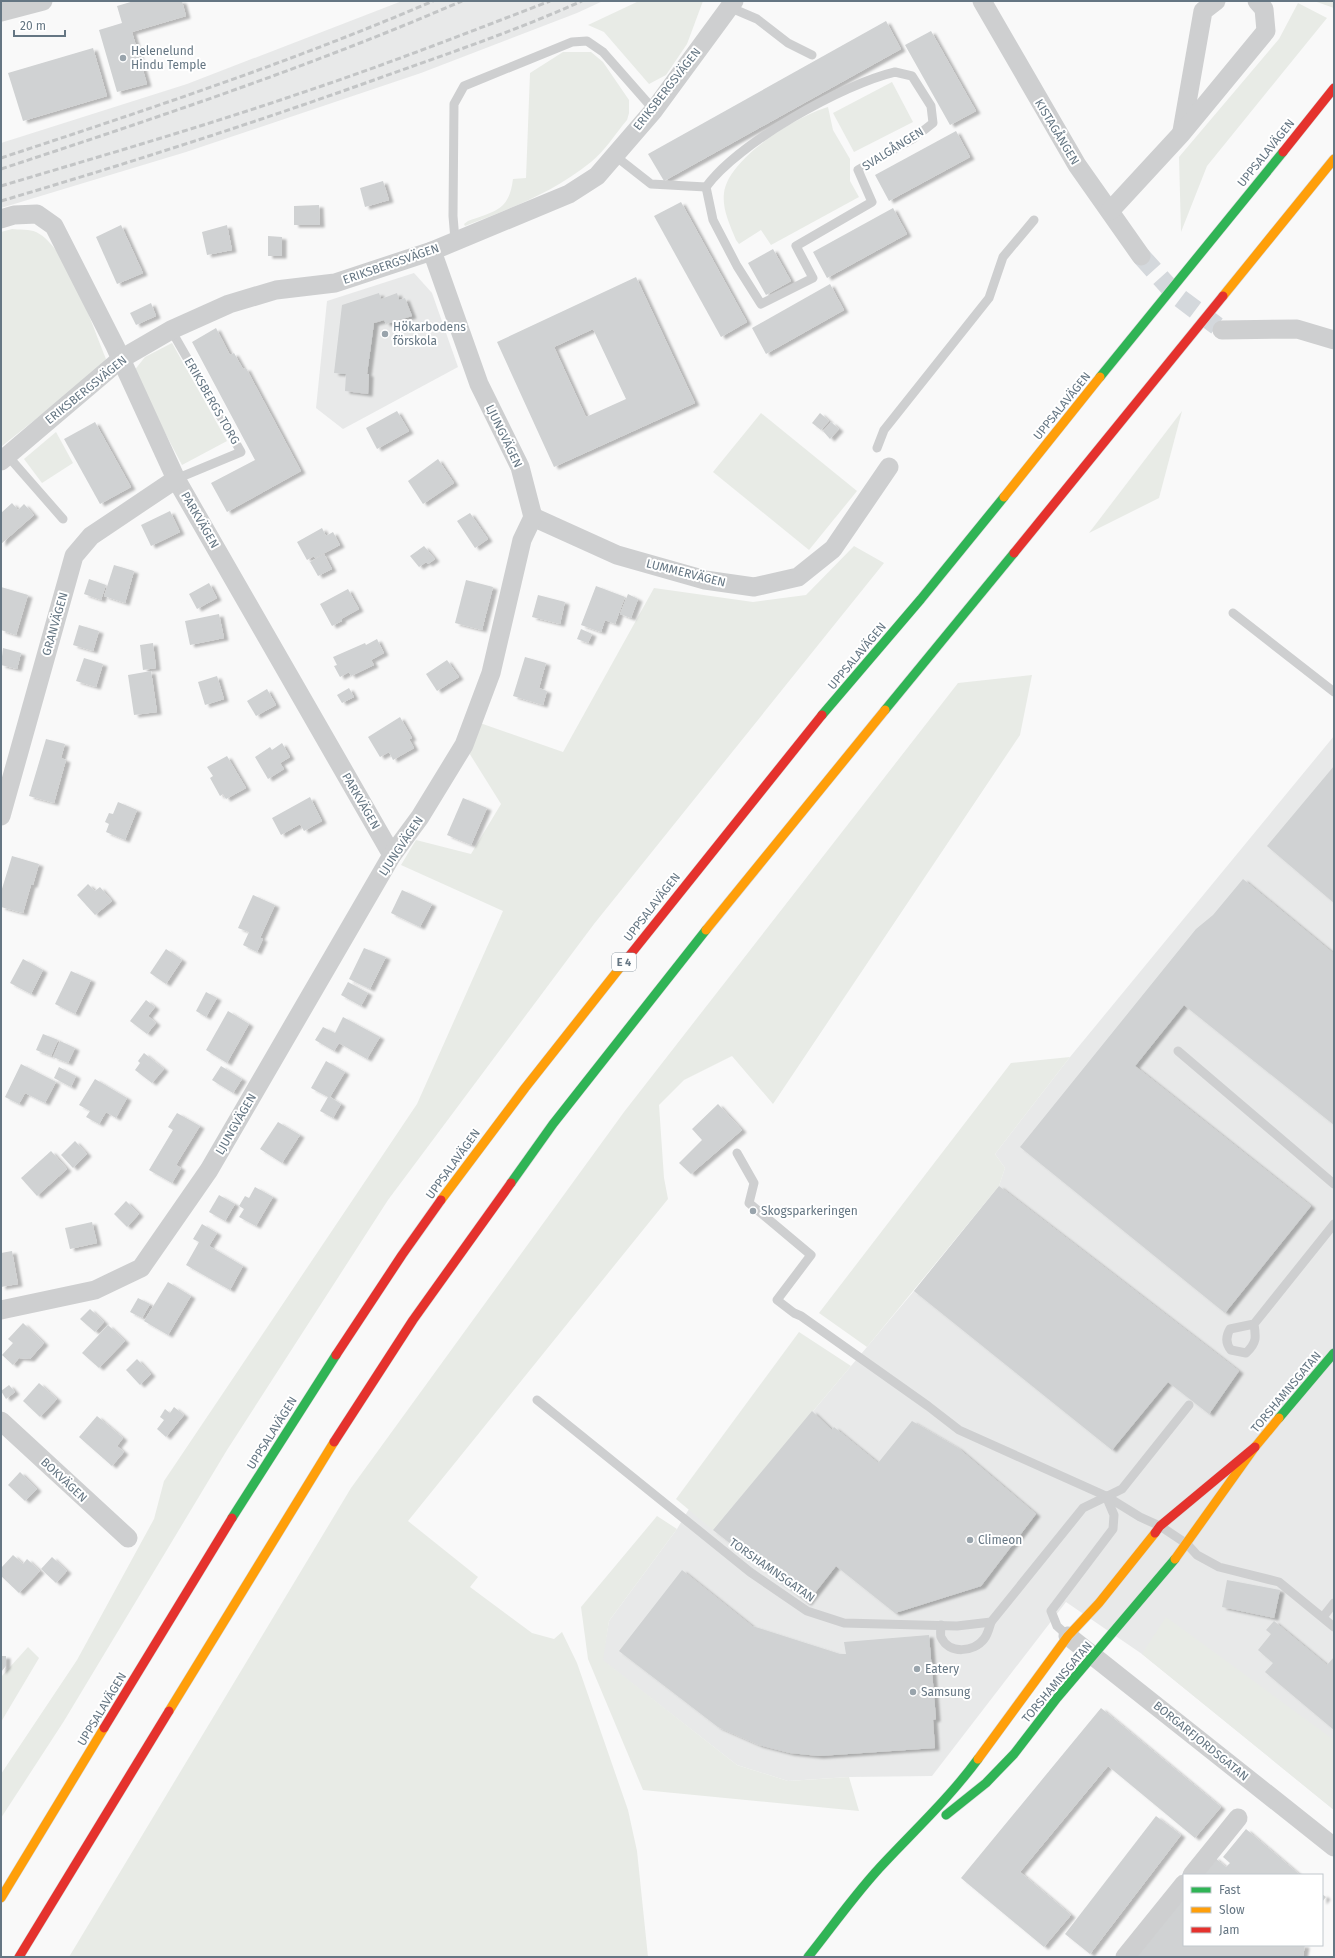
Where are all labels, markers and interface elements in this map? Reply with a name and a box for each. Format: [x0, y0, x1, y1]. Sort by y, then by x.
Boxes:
scale bar [14, 12, 65, 38]
text: 20 m [20, 19, 46, 33]
place label: Helenelund Hindu Temple [131, 44, 206, 72]
street label: ERIKSBERGSVÄGEN [630, 44, 704, 133]
marker: Helenelund Hindu Temple [118, 53, 128, 63]
street label: KISTAGÅNGEN [1032, 96, 1084, 167]
street label: UPPSALAVÄGEN [1234, 116, 1298, 190]
street label: SVALGÅNGEN [859, 123, 926, 173]
street label: ERIKSBERGSVÄGEN [341, 240, 441, 287]
place label: Hökarbodens förskola [393, 320, 466, 348]
marker: Hökarbodens förskola [380, 329, 390, 339]
street label: ERIKSBERGSVÄGEN [42, 352, 130, 427]
street label: ERIKSBERGS TORG [182, 355, 242, 447]
street label: UPPSALAVÄGEN [1030, 369, 1094, 443]
street label: LJUNGVÄGEN [483, 402, 526, 470]
street label: PARKVÄGEN [178, 489, 223, 551]
street label: LUMMERVÄGEN [645, 555, 727, 590]
street label: GRANVÄGEN [38, 590, 71, 657]
street label: UPPSALAVÄGEN [824, 619, 889, 692]
street label: PARKVÄGEN [339, 770, 384, 832]
street label: LJUNGVÄGEN [375, 813, 426, 878]
street label: UPPSALAVÄGEN [620, 869, 683, 944]
road number: E 4 [612, 953, 636, 971]
street label: LJUNGVÄGEN [212, 1090, 259, 1157]
street label: UPPSALAVÄGEN [422, 1126, 483, 1202]
place label: Skogsparkeringen [761, 1204, 858, 1218]
marker: Skogsparkeringen [748, 1206, 758, 1216]
street label: TORSHAMNSGATAN [1248, 1349, 1324, 1435]
street label: UPPSALAVÄGEN [243, 1394, 300, 1472]
street label: BOKVÄGEN [38, 1454, 91, 1505]
place label: Climeon [978, 1533, 1022, 1547]
street label: TORSHAMNSGATAN [726, 1535, 818, 1605]
marker: Climeon [965, 1535, 975, 1545]
street label: TORSHAMNSGATAN [1019, 1639, 1095, 1725]
place label: Eatery [925, 1662, 959, 1676]
marker: Eatery [912, 1664, 922, 1674]
street label: UPPSALAVÄGEN [74, 1669, 129, 1748]
place label: Samsung [921, 1685, 971, 1699]
marker: Samsung [908, 1687, 918, 1697]
street label: BORGARFJORDSGATAN [1151, 1698, 1251, 1784]
legend [1183, 1874, 1323, 1946]
text: Fast [1219, 1883, 1241, 1897]
text: Slow [1219, 1903, 1245, 1917]
text: Jam [1219, 1923, 1239, 1937]

